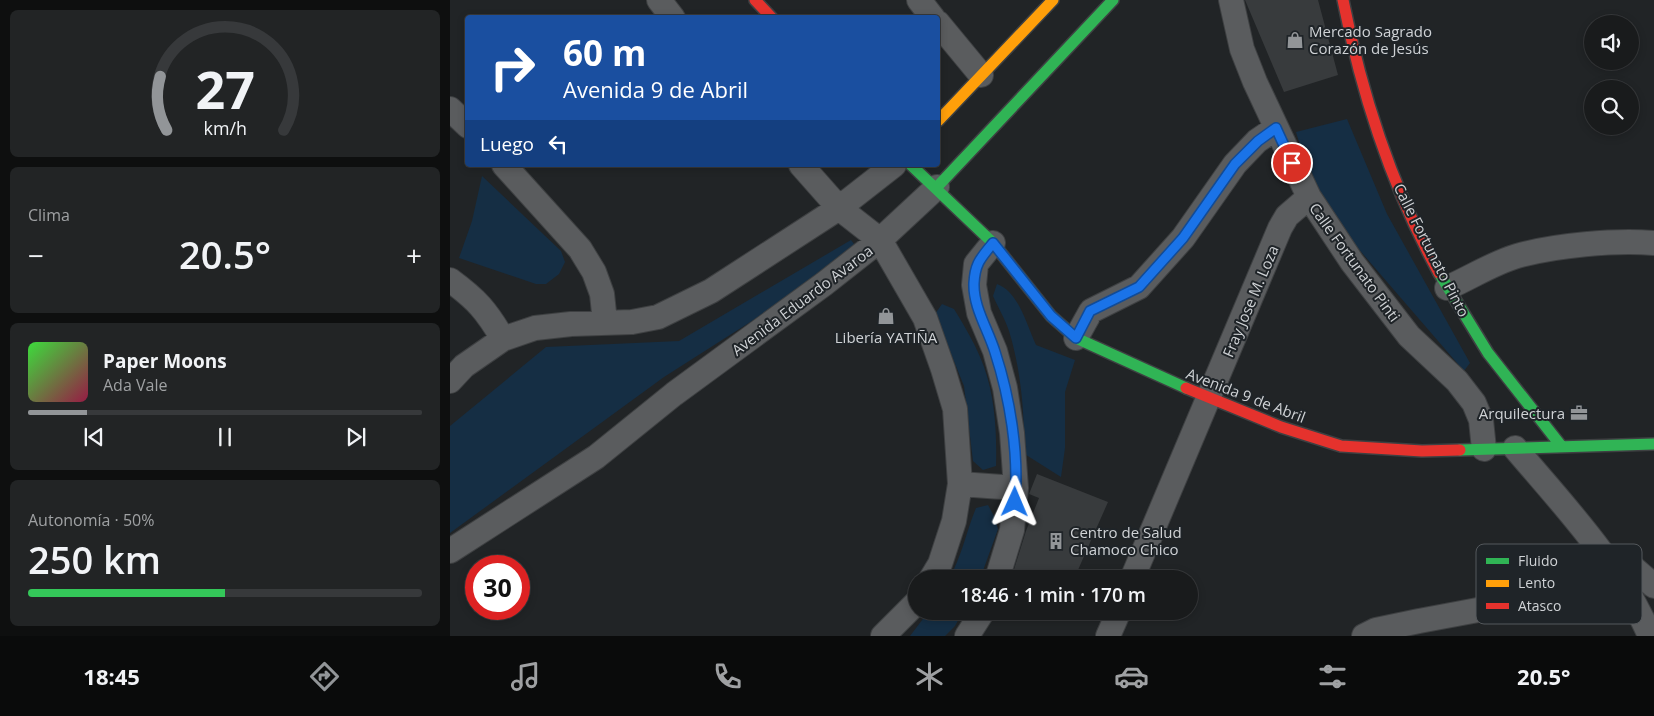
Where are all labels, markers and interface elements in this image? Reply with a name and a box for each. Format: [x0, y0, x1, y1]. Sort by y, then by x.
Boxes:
map controls [1584, 15, 1639, 135]
button: sound [1584, 15, 1639, 70]
place label: Mercado Sagrado Corazón de Jesús [1309, 21, 1432, 58]
text: 60 m [563, 29, 646, 76]
shop icon: Mercado Sagrado Corazón de Jesús [1285, 30, 1305, 50]
icon: right [480, 35, 545, 100]
text: 27 [195, 53, 255, 124]
text: Avenida 9 de Abril [563, 74, 748, 104]
button: search [1584, 80, 1639, 135]
text: km/h [203, 116, 247, 140]
icon: left [544, 130, 572, 158]
text: Luego [480, 131, 534, 157]
pin [1271, 142, 1313, 184]
icon: arrive [1278, 149, 1306, 177]
street label: Calle Fortunato Pinto [1390, 180, 1474, 320]
street label: Calle Fortunato Pinti [1305, 199, 1405, 325]
text: Clima [28, 204, 70, 226]
text: 20.5° [179, 228, 271, 280]
text: − [28, 236, 44, 274]
text: + [406, 236, 422, 274]
street label: Avenida Eduardo Avaroa [727, 240, 877, 360]
street label: Fray Jose M. Loza [1217, 242, 1283, 360]
shop icon: Libería YATIÑA [876, 306, 896, 326]
place label: Libería YATIÑA [835, 327, 938, 347]
text: Paper Moons [103, 348, 227, 374]
street label: Avenida 9 de Abril [1184, 363, 1308, 427]
text: Ada Vale [103, 374, 167, 396]
place label: Arquilectura [1479, 403, 1565, 423]
office icon: Arquilectura [1569, 403, 1589, 423]
icon: previous [80, 423, 108, 451]
icon: pause [211, 423, 239, 451]
icon: next [342, 423, 370, 451]
position arrow [988, 475, 1040, 527]
text: Autonomía · 50% [28, 509, 154, 531]
place label: Centro de Salud Chamoco Chico [1070, 522, 1182, 559]
building icon: Centro de Salud Chamoco Chico [1046, 531, 1066, 551]
text: 250 km [28, 533, 161, 585]
legend [1476, 544, 1642, 624]
text: Fluido [1518, 551, 1558, 570]
speed limit sign: 30 [465, 555, 530, 620]
text: Lento [1518, 573, 1555, 592]
text: 18:46 · 1 min · 170 m [960, 582, 1146, 608]
text: Atasco [1518, 596, 1561, 615]
icon: directions [307, 659, 342, 694]
icon: music [508, 659, 543, 694]
icon: phone [710, 659, 745, 694]
icon: climate [912, 659, 947, 694]
icon: car [1114, 659, 1149, 694]
icon: filters [1315, 659, 1350, 694]
text: 18:45 [83, 661, 140, 691]
text: 20.5° [1517, 661, 1571, 691]

